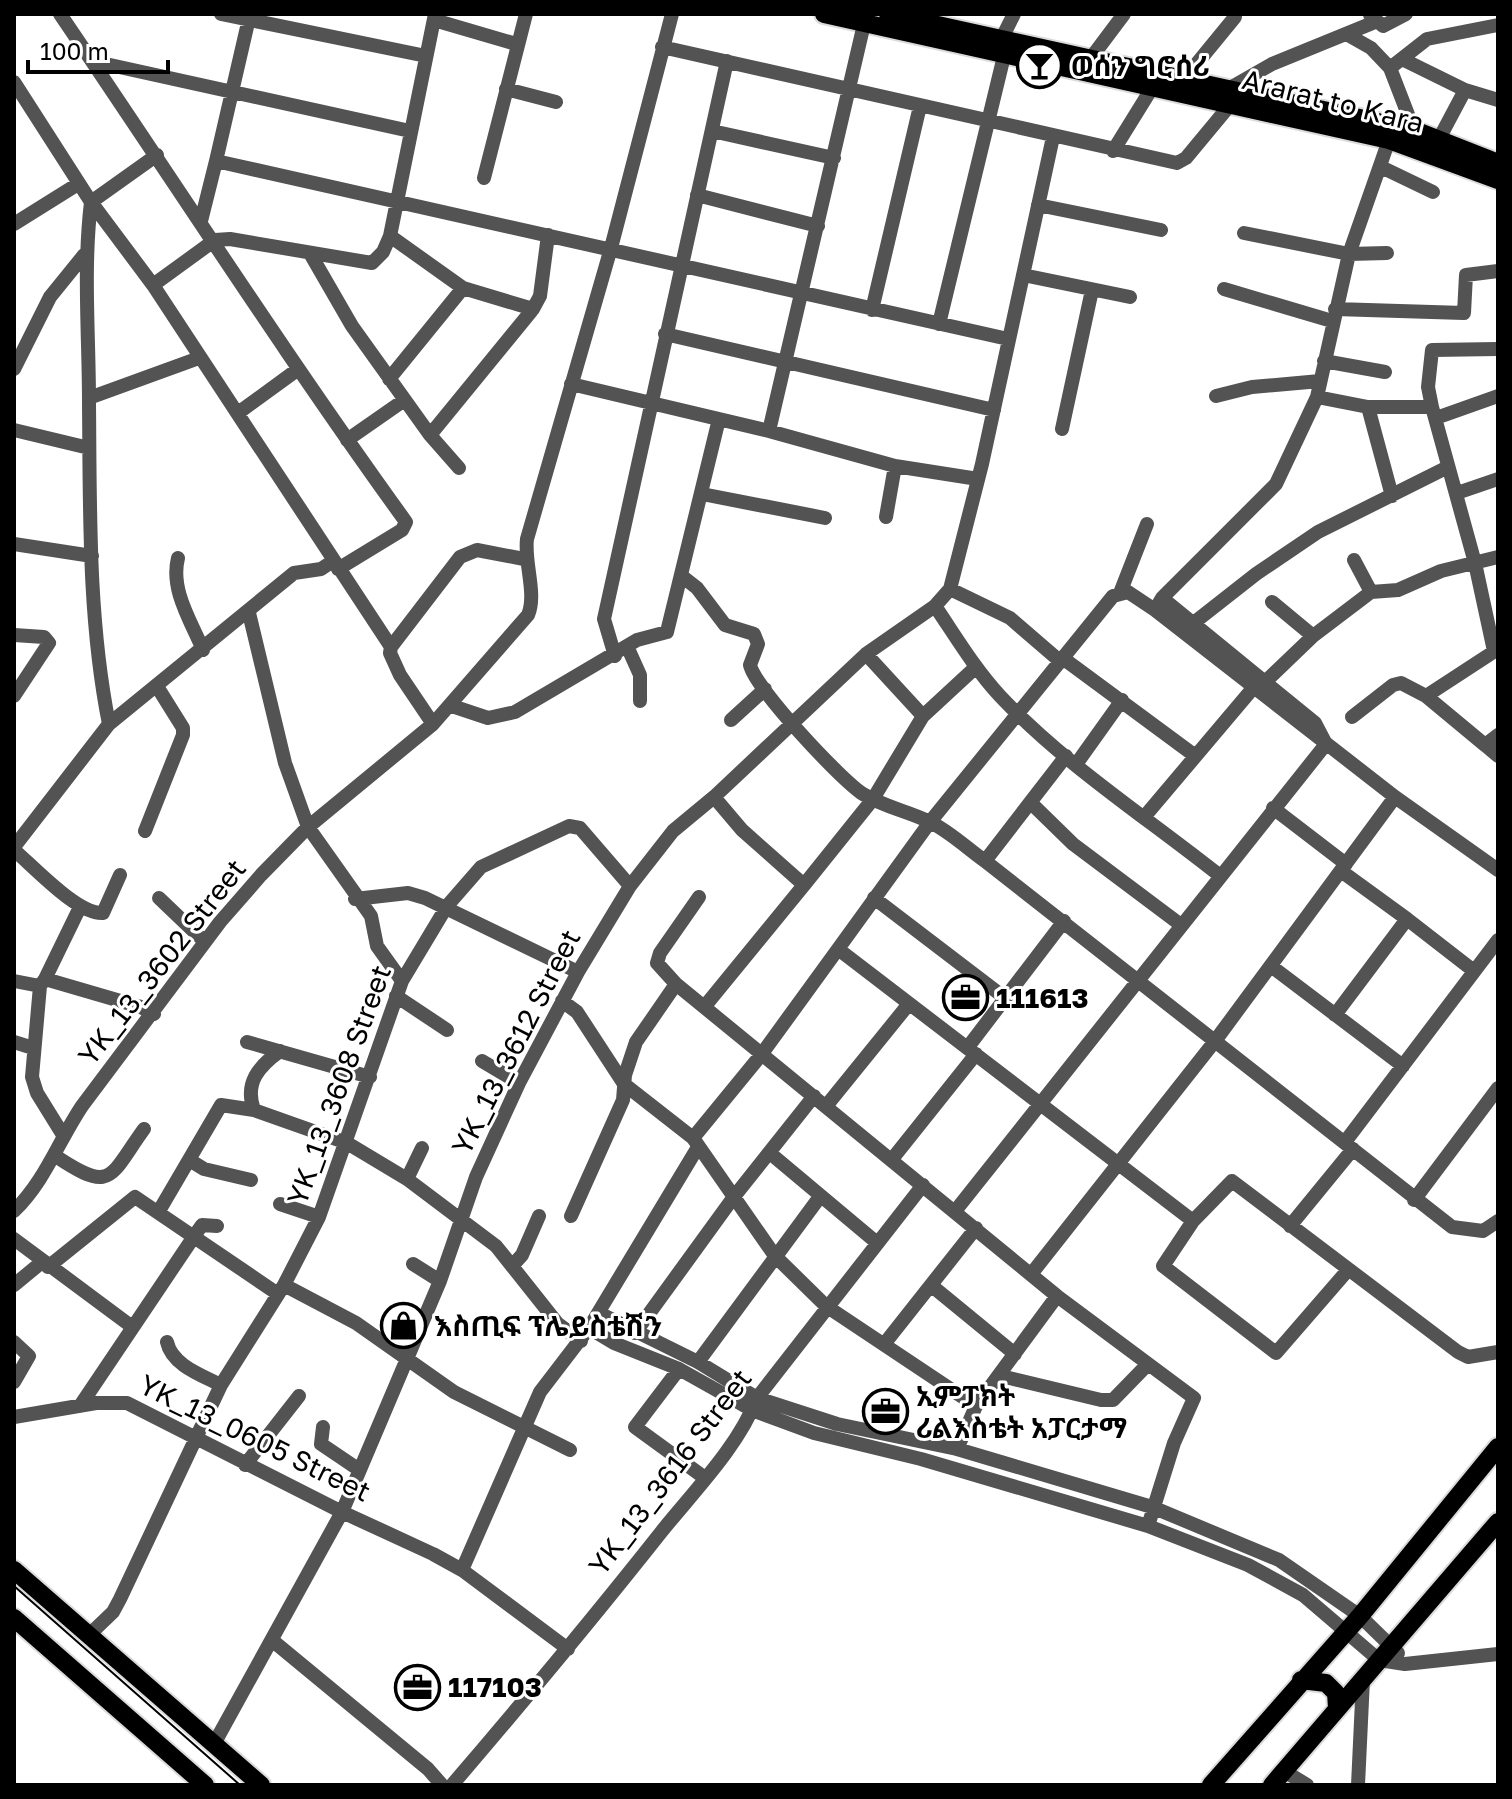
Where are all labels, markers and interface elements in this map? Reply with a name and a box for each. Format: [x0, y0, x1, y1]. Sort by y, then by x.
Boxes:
scale bar [28, 24, 168, 74]
text: 100 m [40, 36, 109, 65]
bar icon: ወሰን ግሮሰሪ [1016, 42, 1064, 90]
place label: ወሰን ግሮሰሪ [1071, 49, 1210, 82]
street label: Ararat to Kara [1239, 62, 1427, 139]
street label: YK_13_3602 Street [71, 852, 252, 1071]
street label: YK_13_3612 Street [445, 924, 587, 1160]
street label: YK_13_3608 Street [280, 960, 397, 1209]
office icon: 111613 [941, 974, 989, 1022]
place label: 111613 [996, 981, 1089, 1014]
shop icon: እስጢፍ ፕሌይስቴሽን [379, 1302, 427, 1350]
place label: እስጢፍ ፕሌይስቴሽን [434, 1309, 662, 1342]
street label: YK_13_3616 Street [582, 1362, 758, 1581]
street label: YK_13_0605 Street [134, 1367, 376, 1508]
place label: ኢምፓክት ሪልእስቴት አፓርታማ [916, 1379, 1127, 1444]
office icon: ኢምፓክት ሪልእስቴት አፓርታማ [861, 1388, 909, 1436]
office icon: 117103 [393, 1663, 441, 1711]
place label: 117103 [448, 1670, 542, 1703]

